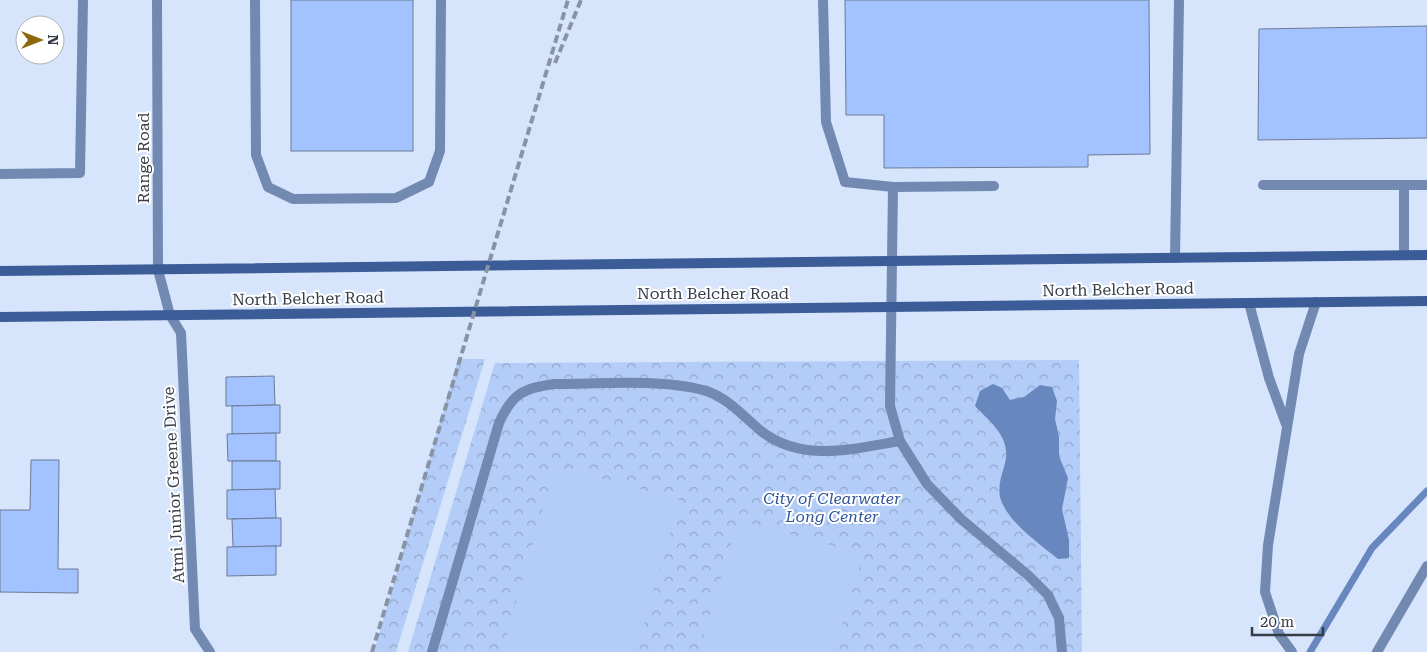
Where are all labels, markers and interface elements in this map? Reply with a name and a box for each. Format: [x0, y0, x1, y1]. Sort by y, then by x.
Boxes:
north arrow [15, 15, 65, 65]
text: N [45, 35, 61, 46]
street label: Range Road [134, 113, 153, 203]
street label: North Belcher Road [1042, 279, 1194, 300]
street label: North Belcher Road [637, 284, 789, 303]
street label: North Belcher Road [232, 288, 384, 309]
street label: Atmi Junior Greene Drive [159, 386, 188, 584]
park label: City of Clearwater Long Center [763, 489, 901, 526]
scale bar [1252, 604, 1323, 636]
text: 20 m [1260, 613, 1295, 631]

